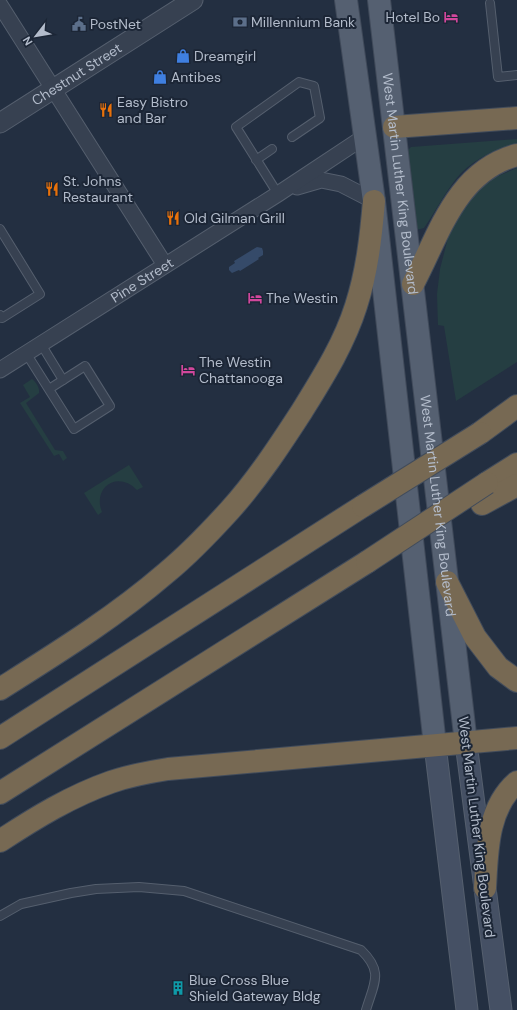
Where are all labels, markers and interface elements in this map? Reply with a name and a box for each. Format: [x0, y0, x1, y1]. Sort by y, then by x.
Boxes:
place label: Hotel Bo [386, 8, 440, 26]
hotel icon: Hotel Bo [443, 9, 459, 25]
place label: Millennium Bank [251, 13, 355, 31]
bank icon: Millennium Bank [232, 14, 248, 30]
place label: PostNet [90, 15, 141, 33]
north arrow [16, 16, 56, 56]
public building icon: PostNet [71, 16, 87, 32]
text: N [19, 34, 35, 48]
street label: Chestnut Street [28, 39, 125, 109]
place label: Dreamgirl [194, 47, 256, 65]
shop icon: Dreamgirl [175, 48, 191, 64]
place label: Antibes [171, 68, 221, 86]
shop icon: Antibes [152, 69, 168, 85]
street label: West Martin Luther King Boulevard [379, 72, 422, 296]
place label: Easy Bistro and Bar [117, 93, 188, 127]
restaurant icon: Easy Bistro and Bar [98, 102, 114, 118]
place label: St. Johns Restaurant [63, 172, 133, 206]
restaurant icon: St. Johns Restaurant [44, 181, 60, 197]
place label: Old Gilman Grill [184, 209, 285, 227]
restaurant icon: Old Gilman Grill [165, 210, 181, 226]
street label: Pine Street [107, 254, 177, 307]
place label: The Westin [266, 289, 338, 307]
hotel icon: The Westin [247, 290, 263, 306]
place label: The Westin Chattanooga [199, 353, 283, 387]
hotel icon: The Westin Chattanooga [180, 362, 196, 378]
street label: West Martin Luther King Boulevard [416, 394, 460, 617]
street label: West Martin Luther King Boulevard [454, 715, 500, 939]
place label: Blue Cross Blue Shield Gateway Bldg [189, 971, 321, 1005]
building icon: Blue Cross Blue Shield Gateway Bldg [170, 980, 186, 996]

